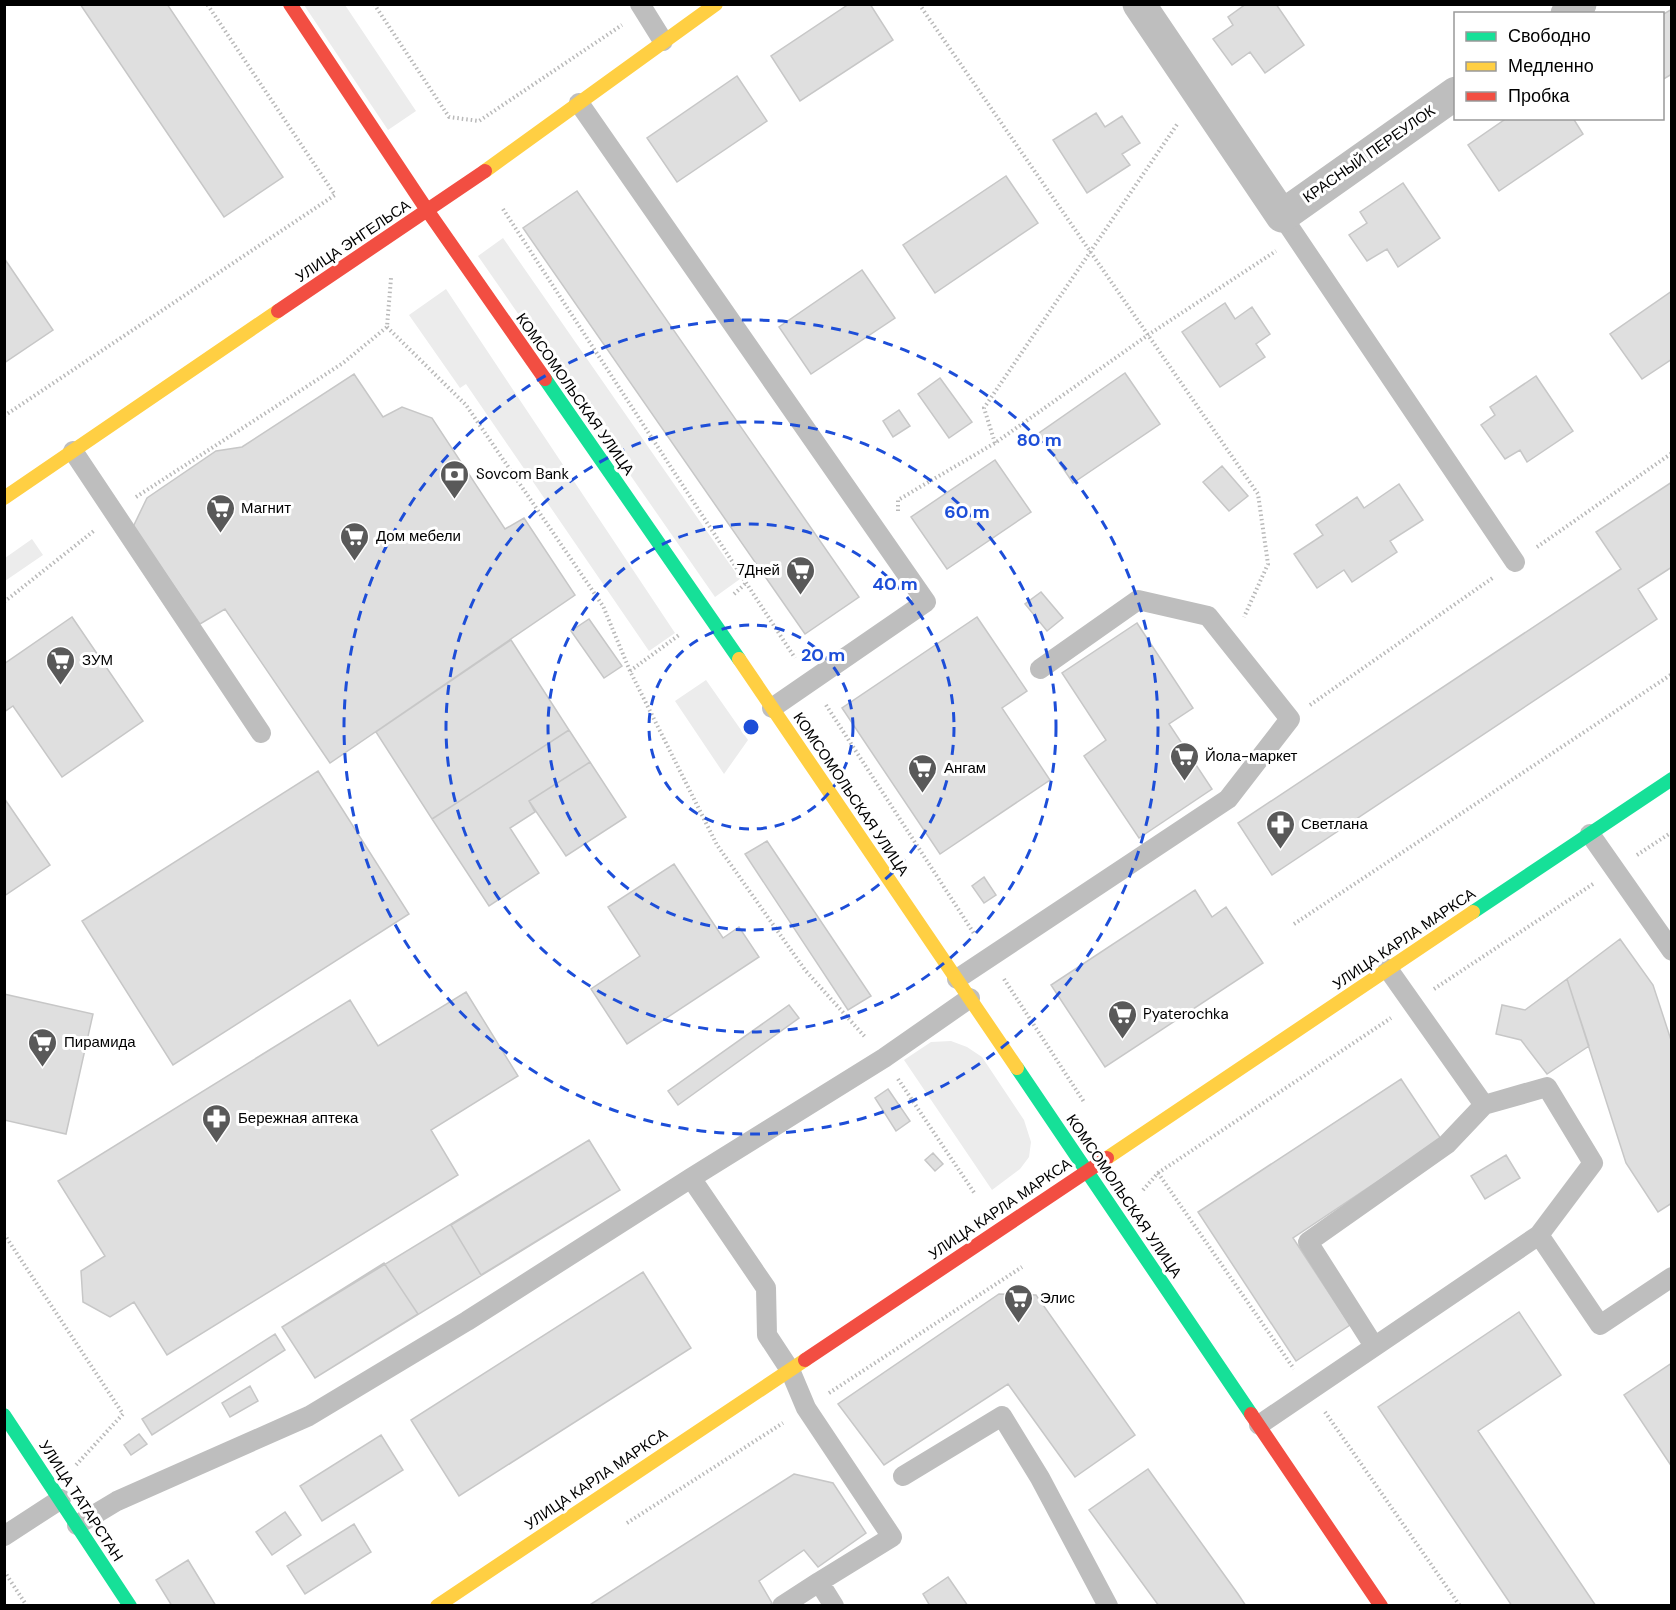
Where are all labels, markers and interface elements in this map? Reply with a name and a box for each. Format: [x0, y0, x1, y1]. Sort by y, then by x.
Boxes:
legend [1454, 12, 1664, 120]
text: Свободно [1508, 24, 1591, 48]
text: Медленно [1508, 54, 1594, 78]
text: Пробка [1508, 84, 1571, 108]
street label: КРАСНЫЙ ПЕРЕУЛОК [1299, 101, 1439, 207]
street label: УЛИЦА ЭНГЕЛЬСА [292, 195, 414, 287]
street label: КОМСОМОЛЬСКАЯ УЛИЦА [511, 309, 639, 479]
text: 80 m [1016, 428, 1062, 452]
bank icon: Sovcom Bank [439, 458, 471, 500]
place label: Sovcom Bank [476, 464, 569, 484]
supermarket icon: Магнит [204, 492, 236, 534]
place label: Магнит [241, 498, 291, 518]
text: 60 m [944, 500, 990, 524]
supermarket icon: Дом мебели [339, 520, 371, 562]
place label: Дом мебели [376, 526, 461, 546]
supermarket icon: 7Дней [785, 554, 817, 596]
place label: 7Дней [737, 560, 780, 580]
text: 40 m [872, 572, 918, 596]
text: 20 m [801, 643, 845, 667]
supermarket icon: ЗУМ [45, 644, 77, 686]
place label: ЗУМ [82, 650, 113, 670]
street label: КОМСОМОЛЬСКАЯ УЛИЦА [789, 708, 913, 880]
centre of rings [741, 717, 761, 737]
supermarket icon: Йола-маркет [1168, 740, 1200, 782]
place label: Йола-маркет [1205, 746, 1298, 766]
supermarket icon: Ангам [907, 752, 939, 794]
place label: Ангам [944, 758, 986, 778]
pharmacy icon: Светлана [1264, 808, 1296, 850]
place label: Светлана [1301, 814, 1368, 834]
street label: УЛИЦА КАРЛА МАРКСА [1329, 884, 1479, 994]
supermarket icon: Pyaterochka [1106, 998, 1138, 1040]
place label: Pyaterochka [1143, 1004, 1229, 1024]
supermarket icon: Пирамида [27, 1026, 59, 1068]
place label: Пирамида [64, 1032, 136, 1052]
pharmacy icon: Бережная аптека [201, 1102, 233, 1144]
place label: Бережная аптека [238, 1108, 359, 1128]
street label: КОМСОМОЛЬСКАЯ УЛИЦА [1062, 1110, 1186, 1282]
street label: УЛИЦА КАРЛА МАРКСА [925, 1154, 1075, 1264]
supermarket icon: Элис [1003, 1282, 1035, 1324]
place label: Элис [1040, 1288, 1075, 1308]
street label: УЛИЦА КАРЛА МАРКСА [521, 1424, 671, 1534]
street label: УЛИЦА ТАТАРСТАН [34, 1437, 128, 1565]

